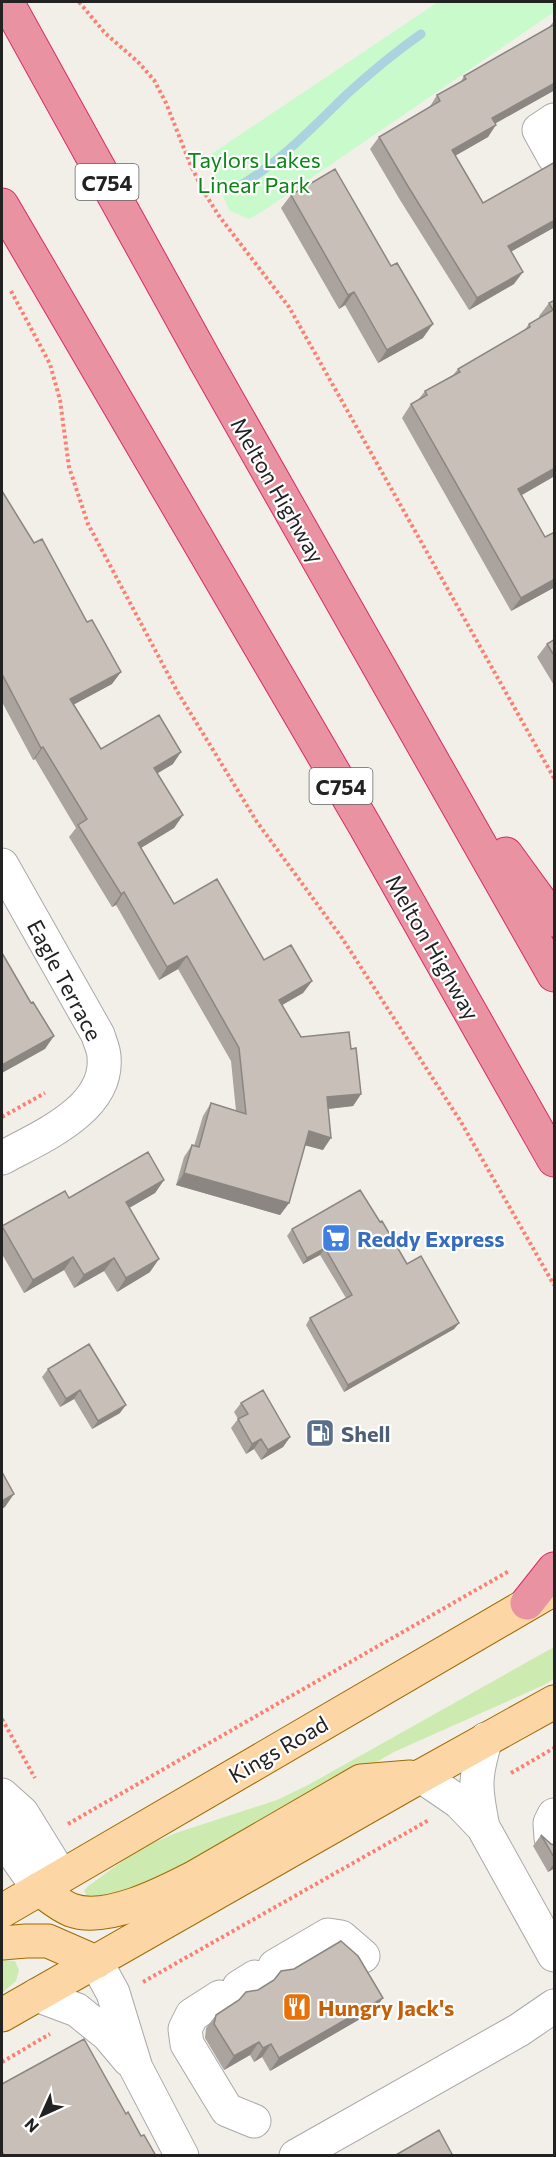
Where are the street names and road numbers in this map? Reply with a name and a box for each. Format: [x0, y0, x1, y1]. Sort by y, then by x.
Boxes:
road number: C754 [76, 164, 138, 200]
street label: Melton Highway [225, 412, 331, 568]
road number: C754 [310, 768, 372, 804]
street label: Melton Highway [380, 869, 486, 1025]
street label: Eagle Terrace [22, 915, 108, 1045]
street label: Kings Road [223, 1710, 333, 1788]

